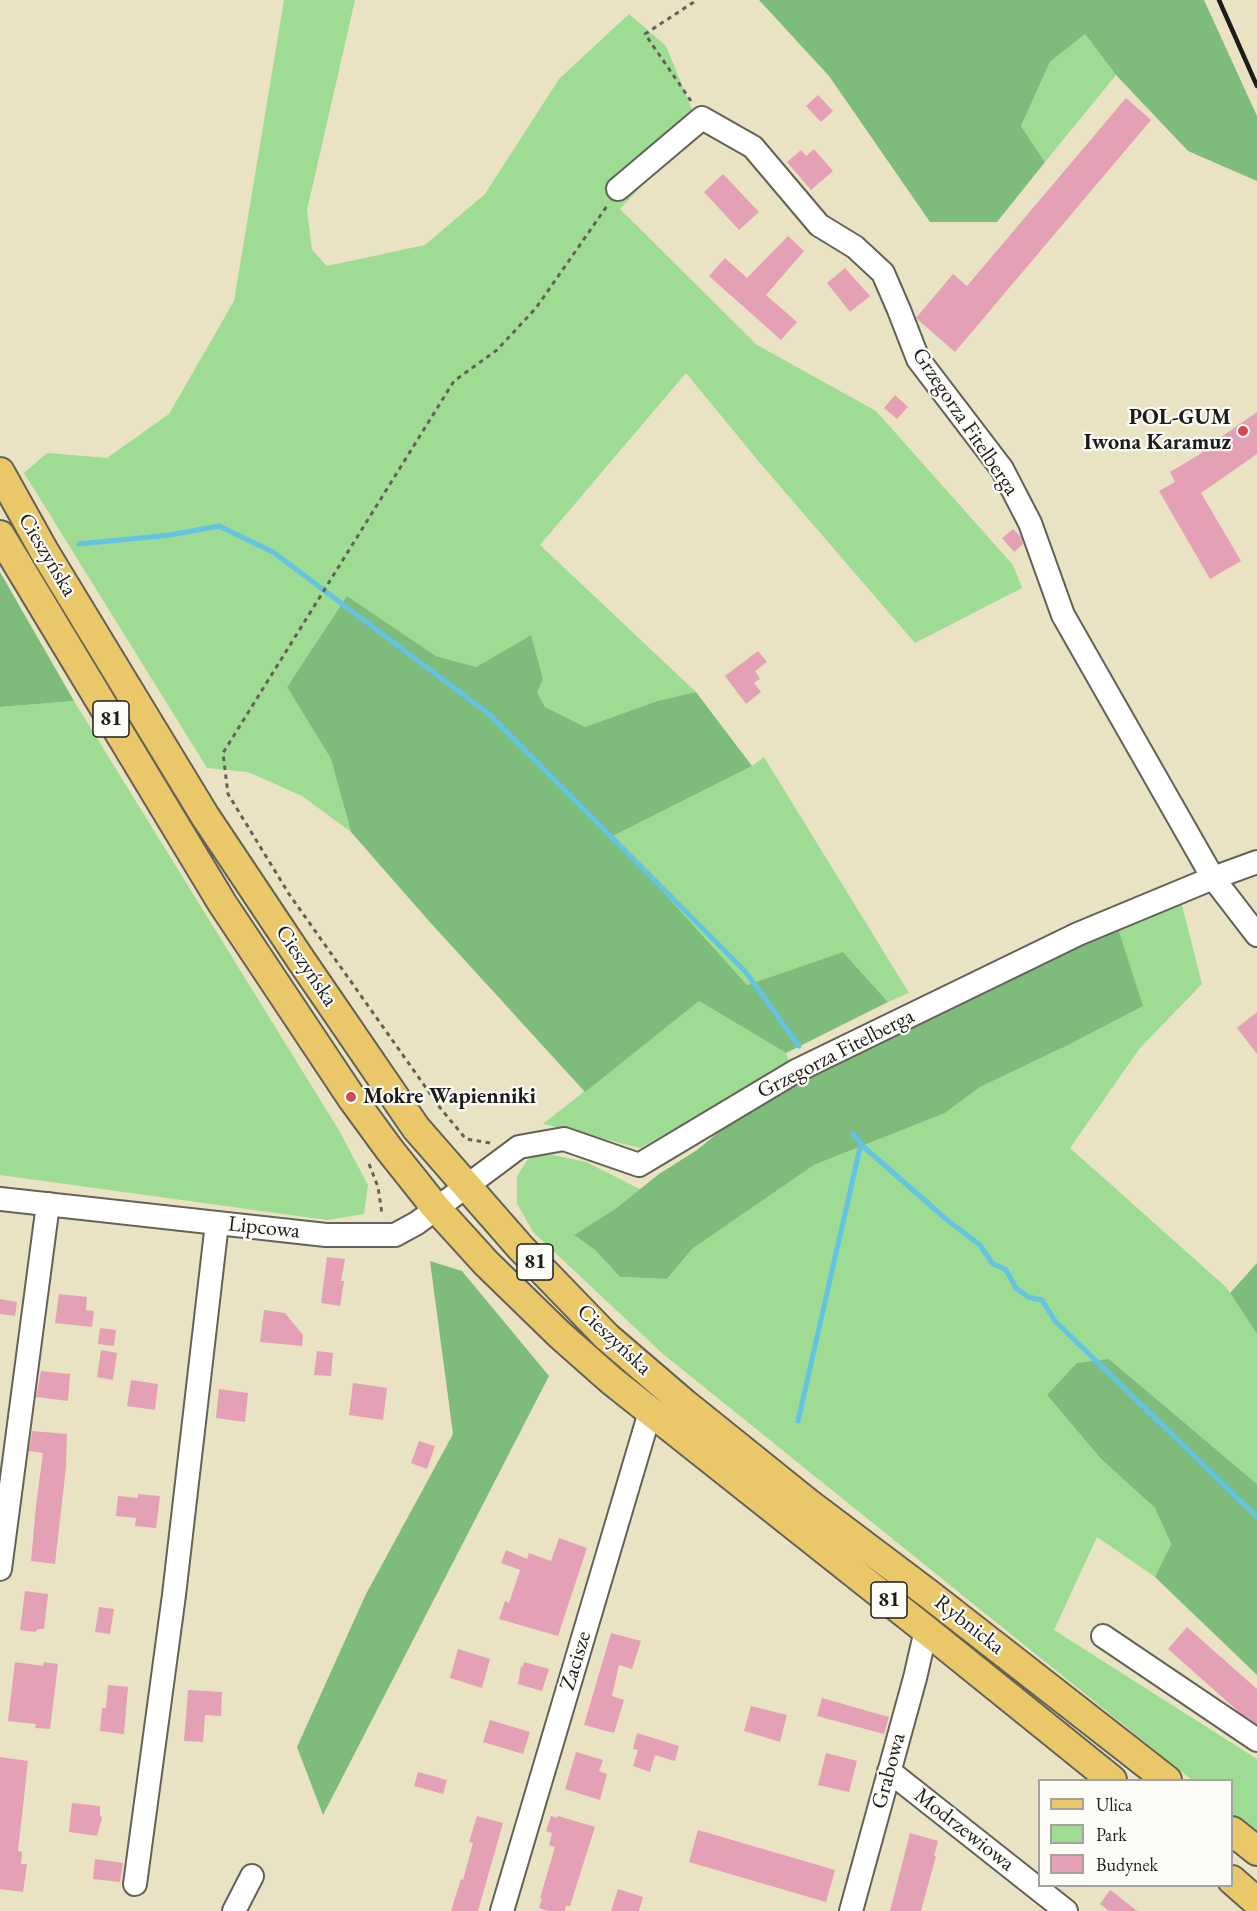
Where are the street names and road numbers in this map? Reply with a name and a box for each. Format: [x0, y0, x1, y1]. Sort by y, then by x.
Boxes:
street label: Grzegorza Fitelberga [906, 343, 1024, 501]
street label: Cieszyńska [12, 509, 82, 601]
road number: 81 [93, 701, 129, 737]
street label: Cieszyńska [269, 920, 343, 1012]
street label: Grzegorza Fitelberga [753, 1003, 919, 1105]
street label: Lipcowa [227, 1211, 301, 1245]
road number: 81 [517, 1244, 553, 1280]
street label: Cieszyńska [571, 1299, 657, 1381]
road number: 81 [871, 1582, 907, 1618]
street label: Rybnicka [929, 1589, 1009, 1661]
street label: Zacisze [555, 1628, 597, 1694]
street label: Grabowa [866, 1730, 912, 1812]
street label: Modrzewiowa [909, 1783, 1019, 1877]

